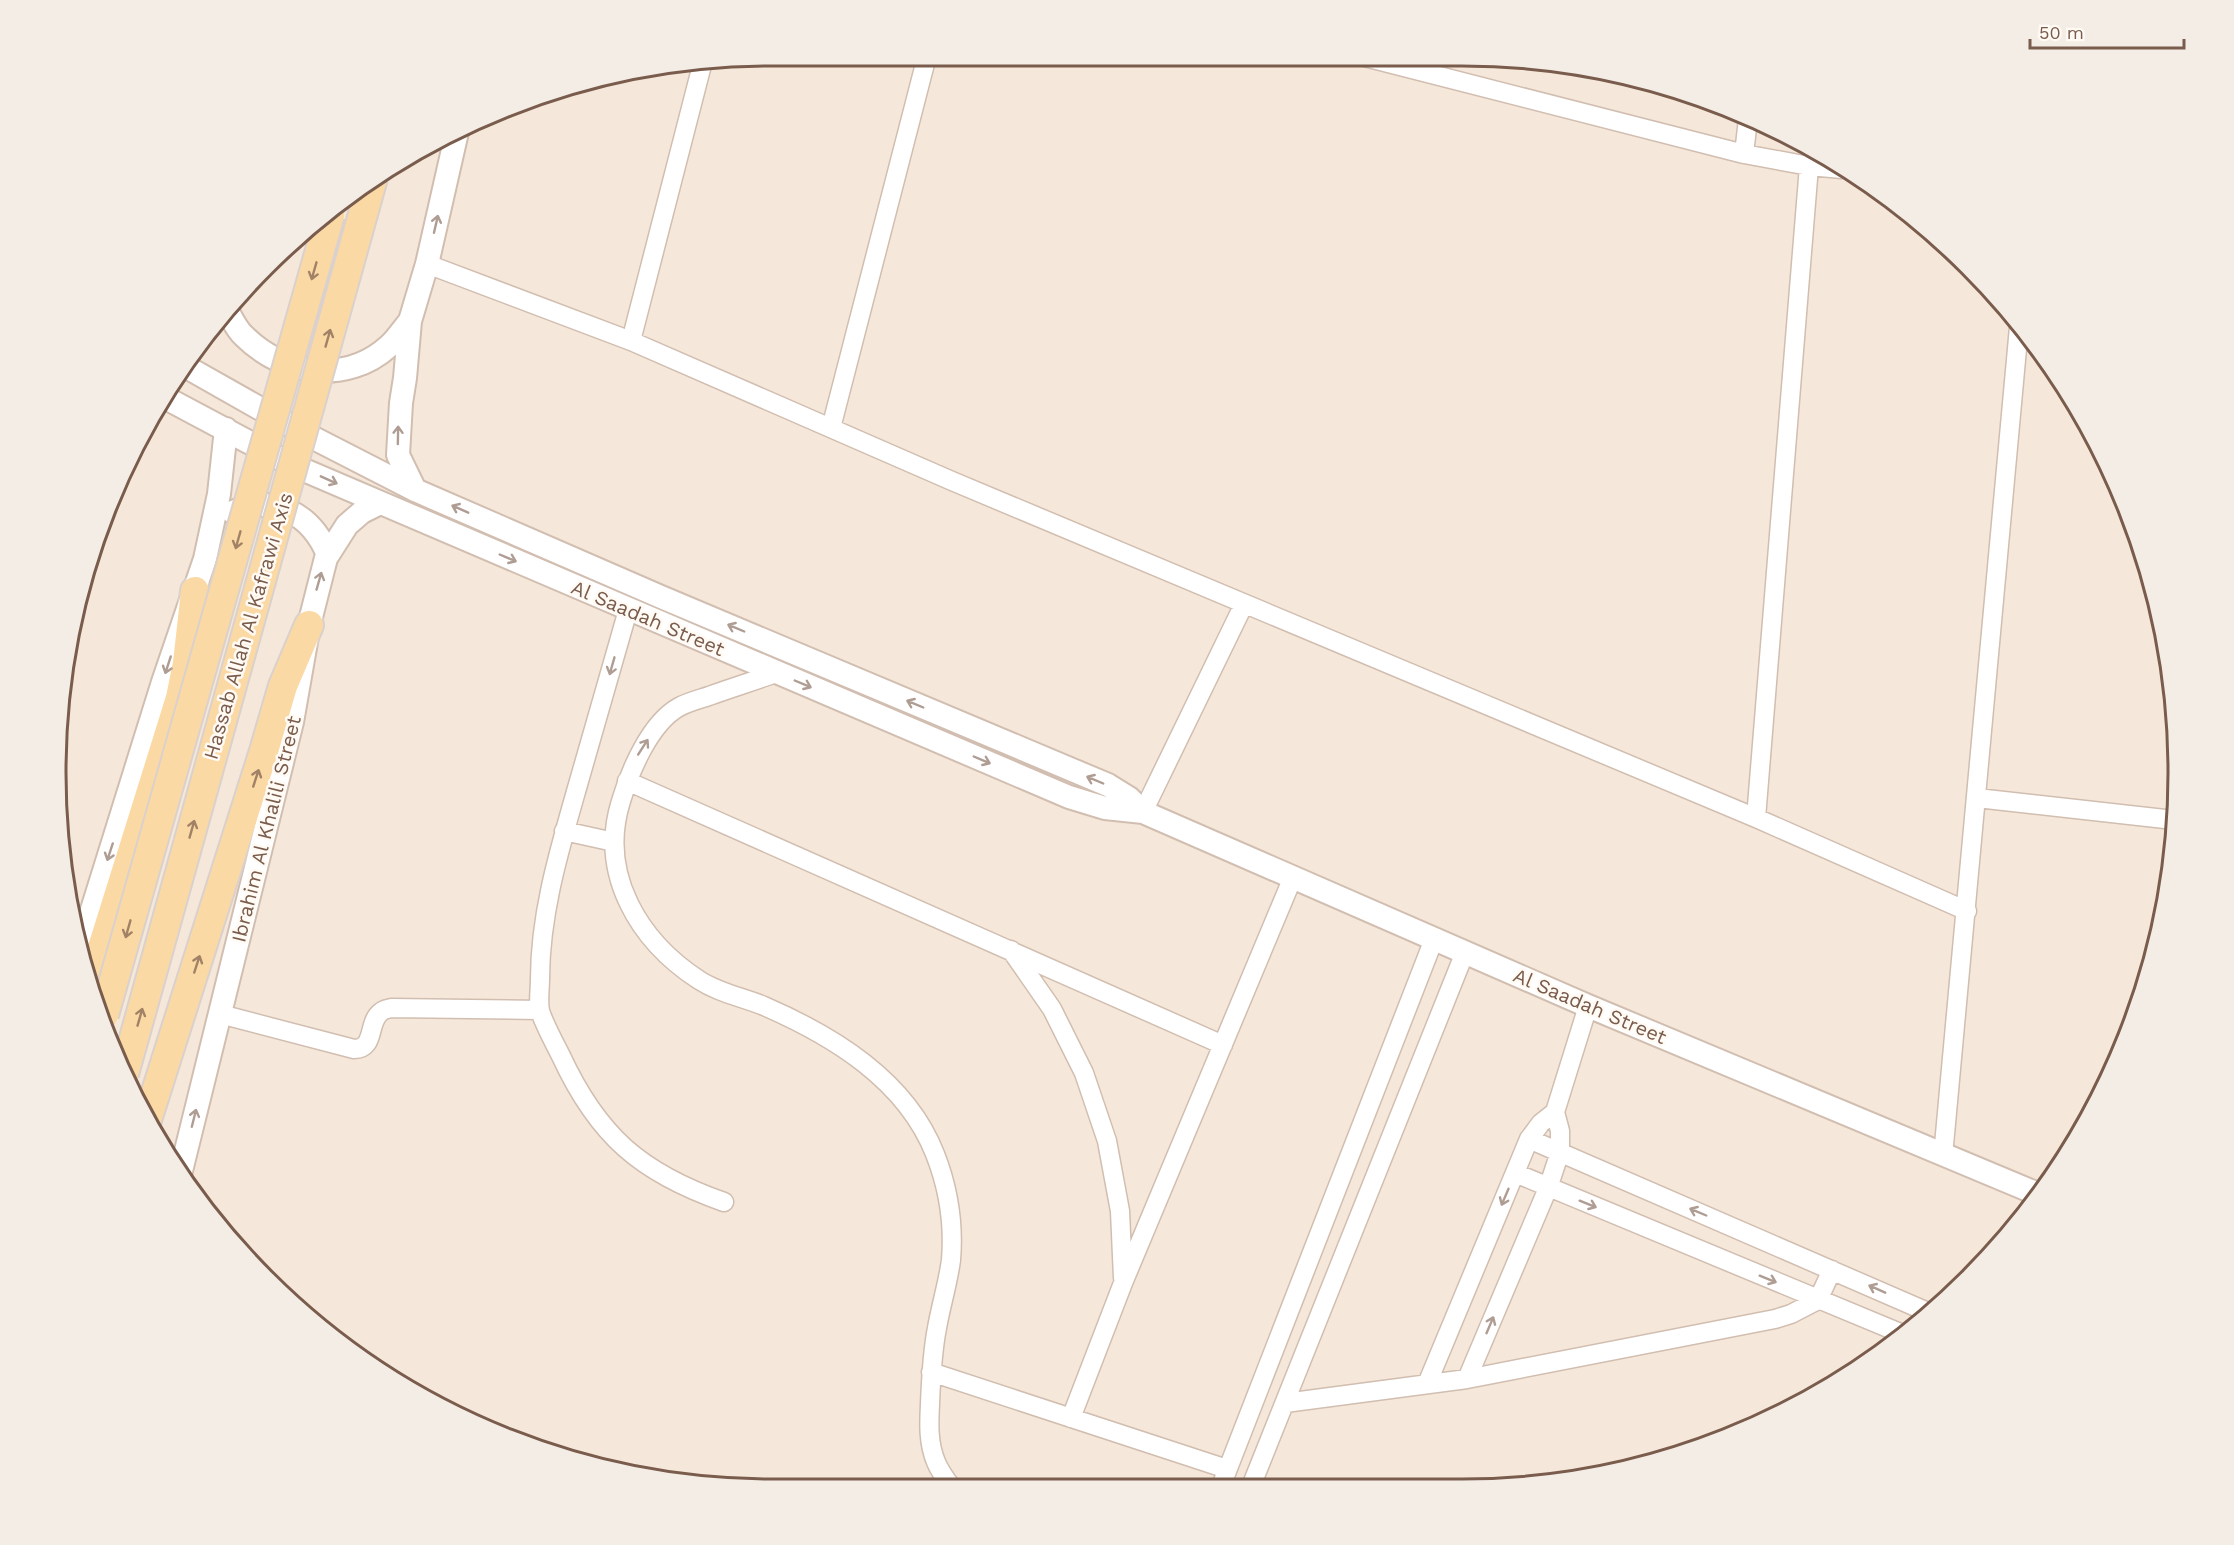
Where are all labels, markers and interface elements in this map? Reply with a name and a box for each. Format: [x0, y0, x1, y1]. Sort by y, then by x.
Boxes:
scale bar [2030, 12, 2184, 50]
text: 50 m [2039, 22, 2084, 43]
one-way arrow [431, 214, 442, 234]
one-way arrow [308, 261, 319, 280]
one-way arrow [323, 329, 334, 348]
one-way arrow [392, 426, 404, 446]
one-way arrow [319, 475, 337, 487]
street label: Hassab Allah Al Kafrawi Axis [198, 490, 298, 762]
one-way arrow [451, 503, 469, 514]
one-way arrow [232, 530, 244, 549]
one-way arrow [498, 553, 516, 564]
one-way arrow [314, 572, 326, 591]
street label: Al Saadah Street [568, 575, 729, 661]
one-way arrow [727, 622, 745, 633]
one-way arrow [162, 655, 173, 674]
one-way arrow [606, 656, 617, 675]
one-way arrow [793, 679, 811, 690]
one-way arrow [907, 698, 925, 709]
street label: Ibrahim Al Khalili Street [226, 713, 306, 945]
one-way arrow [638, 739, 650, 756]
one-way arrow [972, 755, 991, 766]
one-way arrow [251, 769, 262, 788]
one-way arrow [1086, 774, 1105, 785]
one-way arrow [187, 820, 198, 839]
one-way arrow [104, 842, 115, 861]
one-way arrow [122, 920, 133, 939]
one-way arrow [192, 955, 203, 974]
street label: Al Saadah Street [1510, 963, 1671, 1049]
one-way arrow [135, 1008, 146, 1027]
one-way arrow [188, 1109, 200, 1128]
one-way arrow [1499, 1187, 1510, 1206]
one-way arrow [1579, 1200, 1597, 1211]
one-way arrow [1689, 1205, 1707, 1216]
one-way arrow [1759, 1274, 1777, 1285]
one-way arrow [1868, 1283, 1886, 1295]
one-way arrow [1485, 1316, 1496, 1335]

